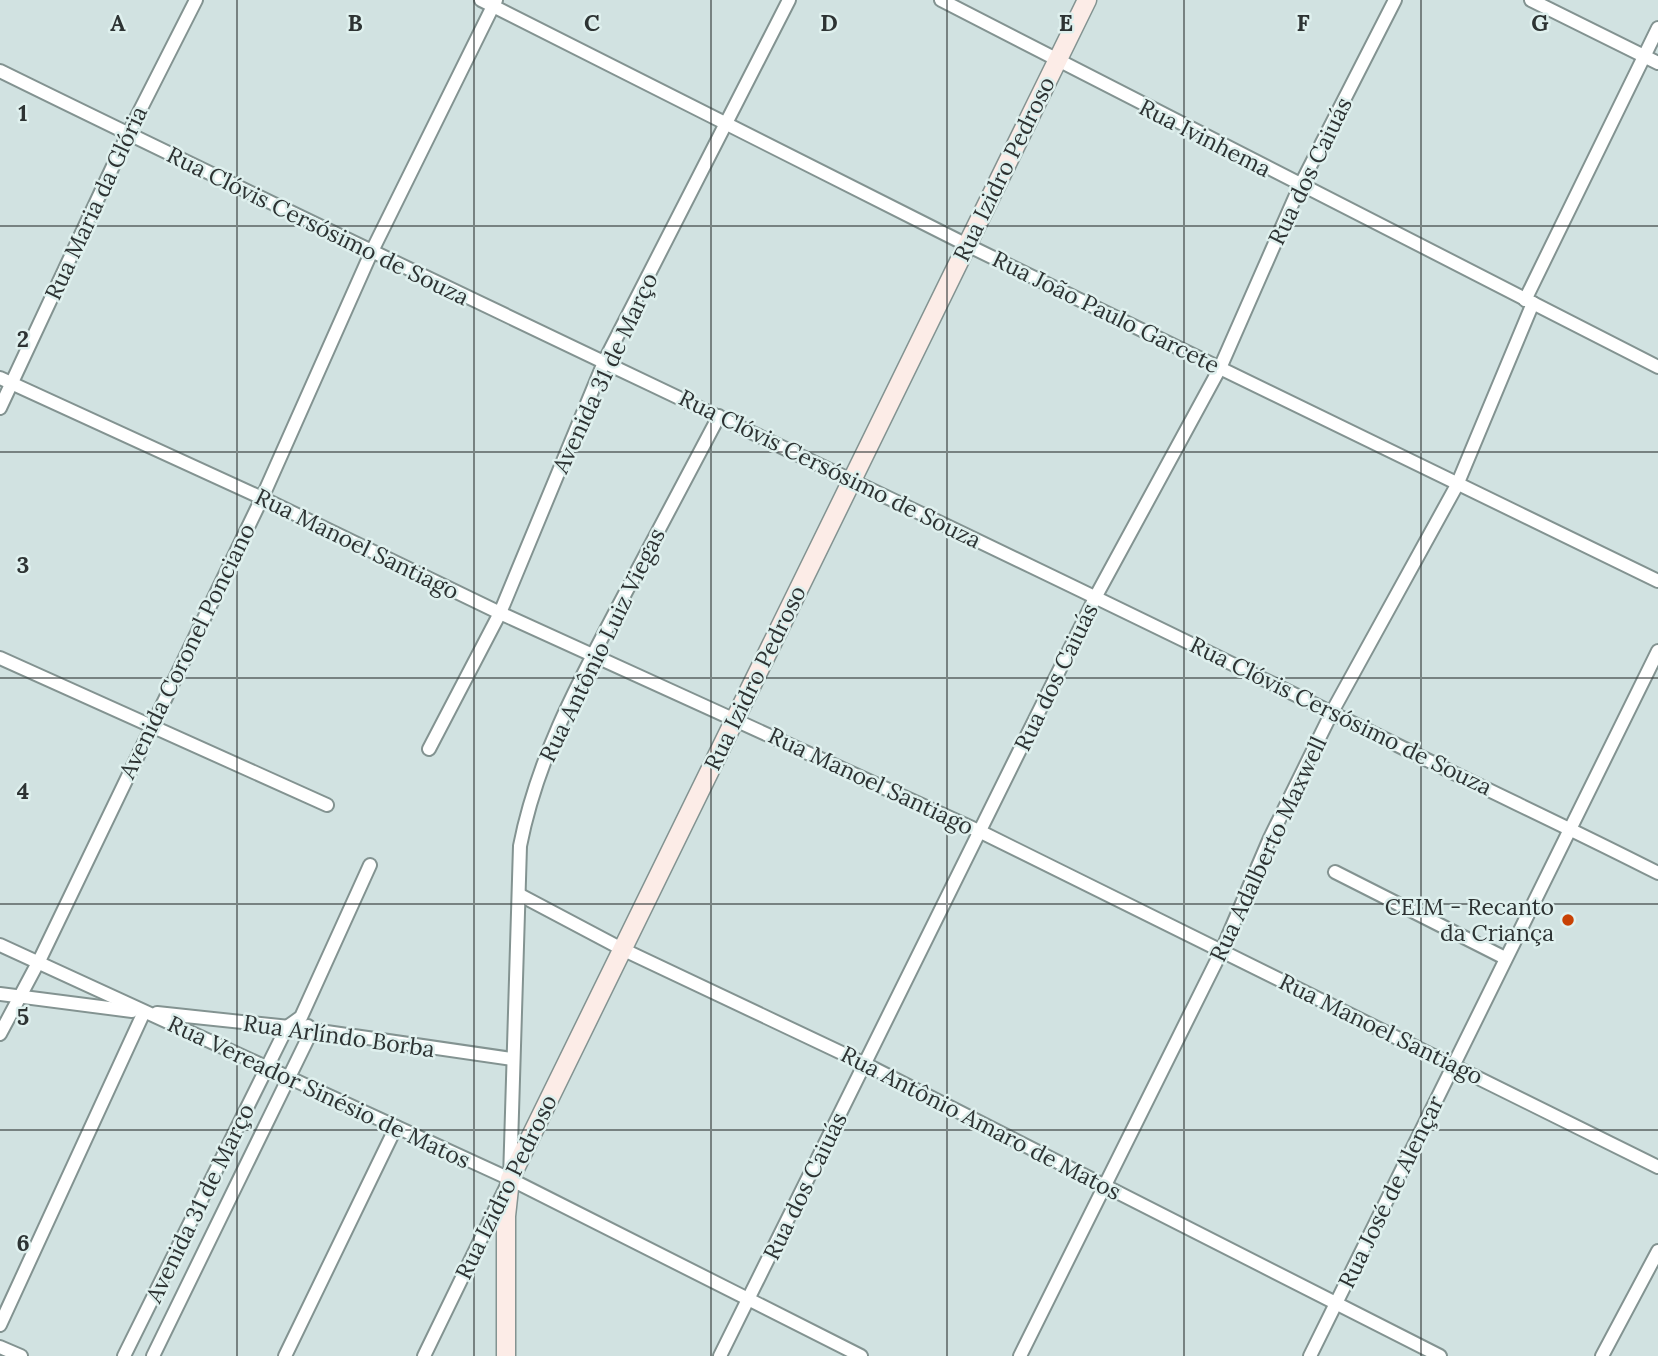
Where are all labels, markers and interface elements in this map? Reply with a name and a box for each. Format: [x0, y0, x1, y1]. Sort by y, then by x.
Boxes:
text: A [110, 8, 126, 37]
text: B [347, 8, 363, 37]
text: C [584, 8, 600, 37]
text: D [820, 8, 838, 37]
text: E [1059, 8, 1073, 37]
text: F [1296, 8, 1310, 37]
text: G [1531, 8, 1549, 37]
street label: Rua Izidro Pedroso [946, 72, 1061, 266]
street label: Rua Ivinhema [1134, 92, 1276, 183]
street label: Rua dos Caiuás [1261, 92, 1358, 249]
text: 1 [18, 98, 28, 127]
street label: Rua Maria da Glória [38, 101, 153, 304]
street label: Rua Clóvis Cersósimo de Souza [162, 140, 474, 312]
street label: Rua João Paulo Garcete [988, 244, 1225, 379]
street label: Avenida 31 de Março [545, 268, 664, 479]
text: 2 [17, 324, 29, 353]
street label: Rua Clóvis Cersósimo de Souza [674, 383, 986, 555]
street label: Rua Manoel Santiago [251, 482, 464, 606]
street label: Avenida Coronel Ponciano [112, 518, 261, 784]
street label: Rua Antônio Luiz Viegas [532, 523, 671, 766]
text: 3 [17, 550, 29, 579]
street label: Rua Izidro Pedroso [697, 581, 812, 775]
street label: Rua dos Caiuás [1007, 598, 1104, 755]
street label: Rua Clóvis Cersósimo de Souza [1185, 630, 1497, 802]
street label: Rua Manoel Santiago [764, 720, 978, 841]
street label: Rua Adalberto Maxwell [1203, 732, 1332, 966]
text: 4 [17, 776, 29, 805]
place label: CEIM - Recanto da Criança [1385, 892, 1554, 947]
marker: CEIM - Recanto da Criança [1560, 912, 1576, 928]
street label: Rua Manoel Santiago [1275, 967, 1488, 1091]
text: 5 [17, 1002, 29, 1031]
street label: Rua Arlíndo Borba [241, 1008, 437, 1063]
street label: Rua Vereador Sinésio de Matos [163, 1009, 475, 1175]
street label: Rua Antônio Amaro de Matos [836, 1039, 1126, 1206]
street label: Rua Izidro Pedroso [448, 1090, 563, 1284]
street label: Rua José de Alençar [1331, 1091, 1450, 1293]
street label: Avenida 31 de Março [138, 1099, 260, 1308]
street label: Rua dos Caiuás [756, 1107, 853, 1264]
text: 6 [16, 1228, 30, 1257]

